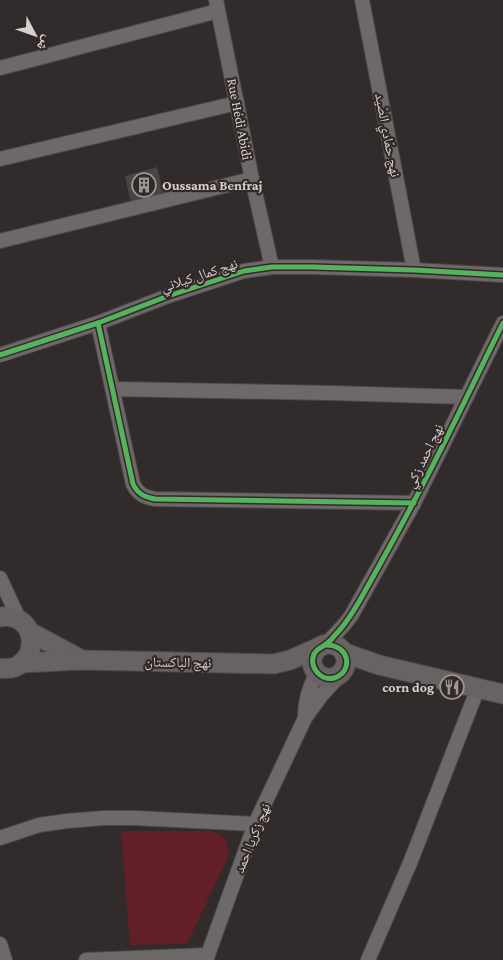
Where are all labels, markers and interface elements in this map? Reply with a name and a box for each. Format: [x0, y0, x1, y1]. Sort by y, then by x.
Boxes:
north arrow [10, 10, 60, 60]
text: ش [33, 32, 56, 54]
street label: Rue Hédi Abidi [224, 77, 256, 161]
street label: نهج حمّادي الصّيد [369, 92, 404, 179]
building icon: Oussama Benfraj [131, 172, 157, 198]
place label: Oussama Benfraj [162, 177, 263, 194]
street label: نهج كمال كيلاني [158, 255, 241, 298]
street label: نهج احمد زكي [402, 421, 450, 492]
street label: نهج الباكستان [144, 653, 212, 673]
restaurant icon: corn dog [439, 674, 465, 700]
place label: corn dog [382, 679, 434, 695]
street label: نهج زكريا احمد [231, 801, 275, 876]

